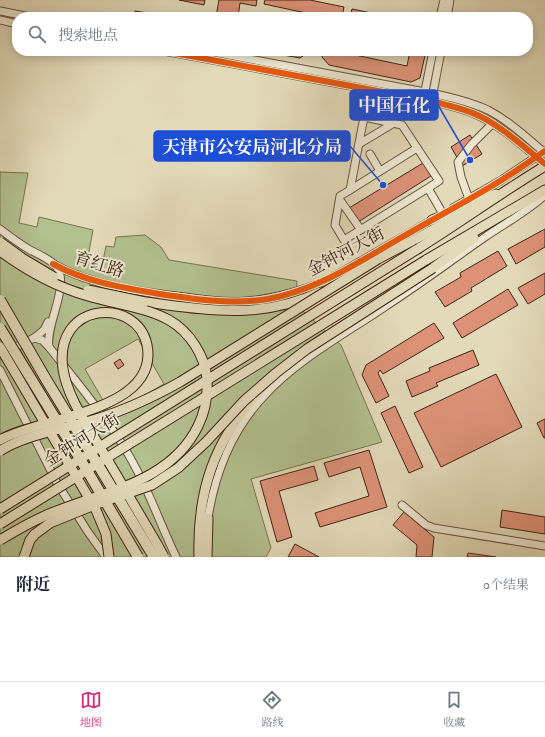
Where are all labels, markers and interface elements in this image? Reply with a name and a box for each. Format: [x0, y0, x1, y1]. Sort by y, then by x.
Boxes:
search box [12, 12, 533, 56]
icon: search [26, 23, 48, 45]
text: 搜索地点 [58, 26, 118, 45]
callout: 中国石化 [350, 90, 438, 120]
text: 中国石化 [358, 95, 430, 117]
callout: 天津市公安局河北分局 [154, 131, 350, 161]
text: 天津市公安局河北分局 [162, 137, 342, 159]
street label: 金钟河大街 [303, 222, 389, 282]
street label: 育红路 [71, 247, 127, 283]
street label: 金钟河大街 [40, 408, 124, 472]
text: 附近 [16, 574, 50, 596]
text: 0个结果 [483, 577, 529, 593]
tab: 地图 [80, 689, 102, 730]
tab: 路线 [261, 689, 283, 730]
tab: 收藏 [443, 689, 465, 730]

